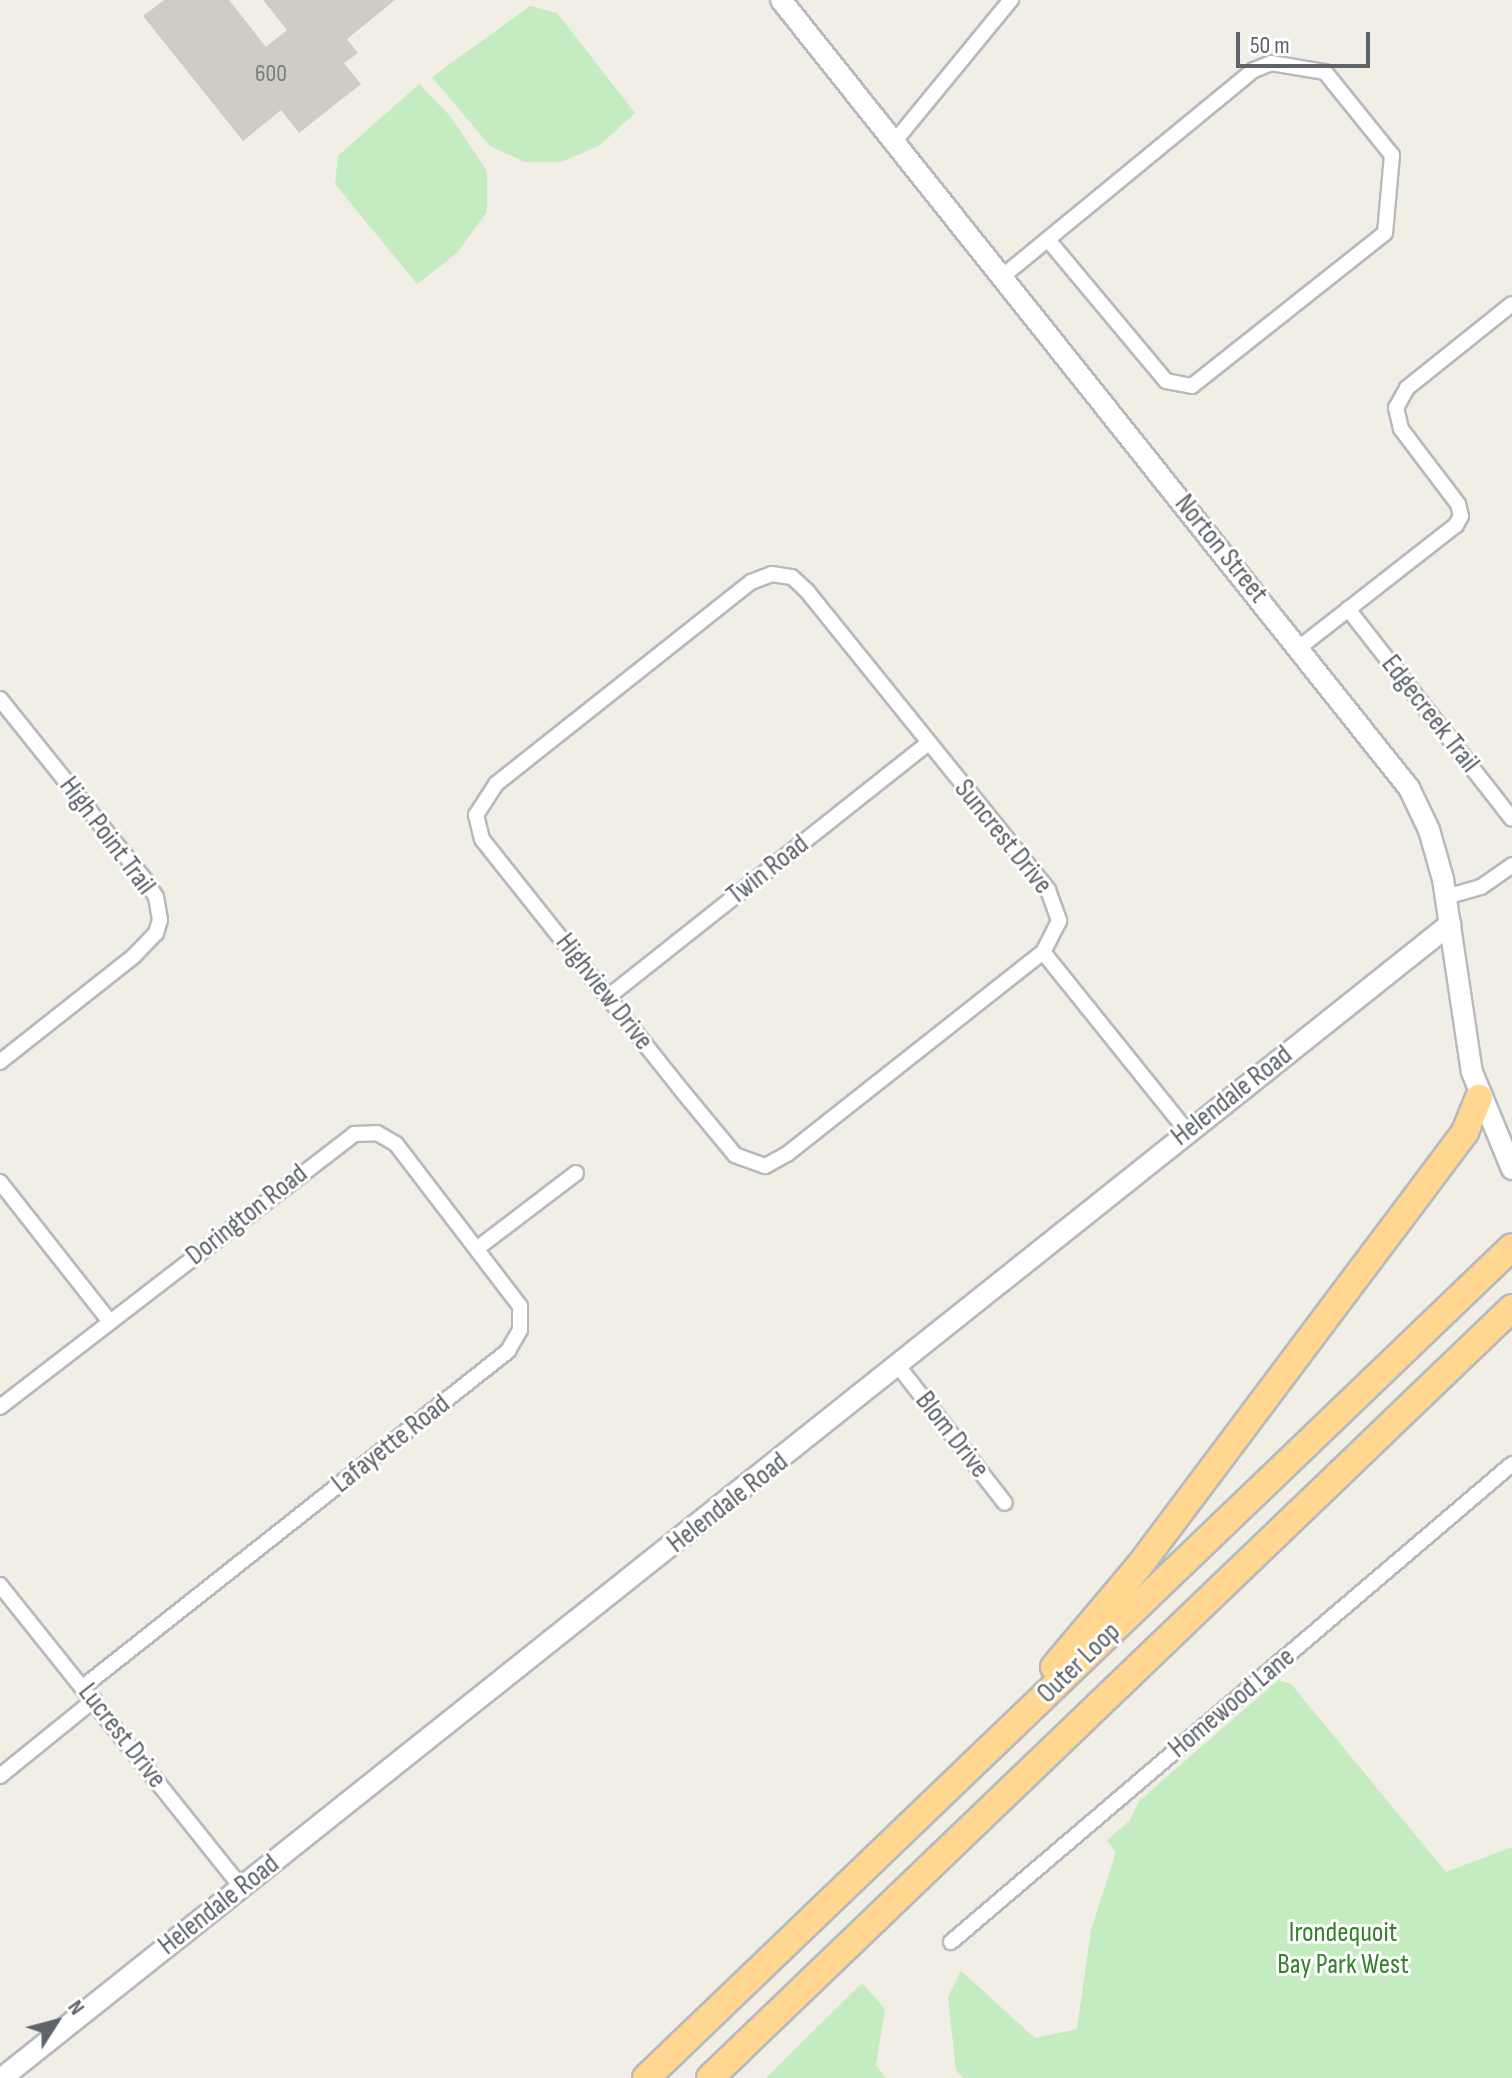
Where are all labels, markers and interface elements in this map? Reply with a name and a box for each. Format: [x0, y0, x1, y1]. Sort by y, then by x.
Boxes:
scale bar [1240, 16, 1374, 66]
text: 50 m [1250, 31, 1290, 60]
house number: 600 [255, 60, 287, 88]
street label: Norton Street [1167, 488, 1275, 610]
street label: Edgecreek Trail [1374, 649, 1486, 779]
street label: High Point Trail [52, 770, 162, 902]
street label: Suncrest Drive [947, 773, 1059, 901]
street label: Twin Road [721, 828, 815, 912]
street label: Highview Drive [548, 927, 660, 1057]
street label: Helendale Road [1165, 1038, 1299, 1154]
street label: Dorington Road [180, 1157, 314, 1273]
street label: Blom Drive [908, 1385, 996, 1485]
street label: Lafayette Road [325, 1388, 457, 1500]
street label: Helendale Road [661, 1445, 795, 1561]
street label: Outer Loop [1030, 1615, 1128, 1711]
street label: Homewood Lane [1162, 1641, 1302, 1765]
street label: Lucrest Drive [71, 1677, 173, 1795]
street label: Helendale Road [152, 1847, 286, 1963]
park label: Irondequoit Bay Park West [1277, 1916, 1409, 1982]
north arrow [16, 1982, 96, 2062]
text: N [61, 1995, 90, 2020]

